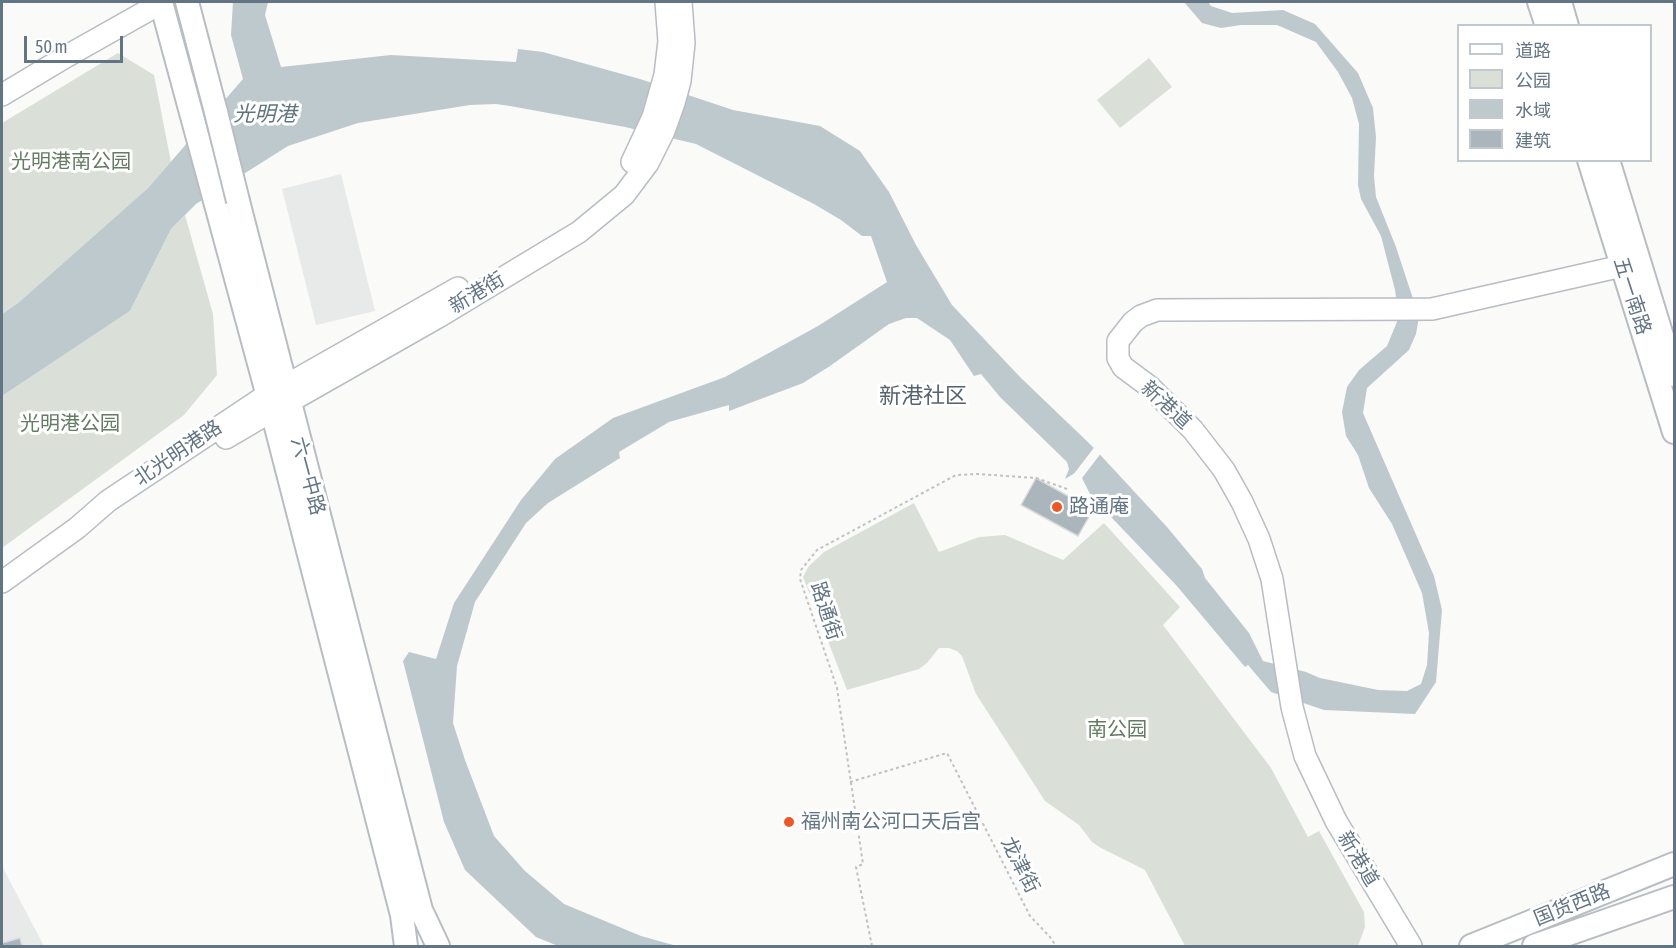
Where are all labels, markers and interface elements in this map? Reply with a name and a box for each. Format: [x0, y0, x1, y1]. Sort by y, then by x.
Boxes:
scale bar [27, 24, 126, 62]
legend [1457, 24, 1652, 162]
text: 50 m [35, 36, 67, 57]
text: 道路 [1515, 40, 1551, 61]
text: 公园 [1515, 70, 1551, 91]
text: 水域 [1515, 100, 1551, 121]
water label: 光明港 [234, 101, 296, 127]
text: 建筑 [1515, 130, 1551, 151]
park label: 光明港南公园 [11, 150, 131, 174]
street label: 五一南路 [1608, 254, 1656, 338]
street label: 新港街 [445, 267, 509, 319]
street label: 新港道 [1136, 376, 1196, 434]
district label: 新港社区 [879, 383, 967, 409]
park label: 光明港公园 [20, 412, 120, 436]
street label: 北光明港路 [130, 415, 226, 491]
street label: 六一中路 [286, 434, 330, 518]
place label: 路通庵 [1069, 495, 1129, 519]
marker: 路通庵 [1050, 500, 1064, 514]
street label: 路通街 [805, 579, 847, 643]
park label: 南公园 [1087, 718, 1147, 742]
place label: 福州南公河口天后宫 [801, 810, 981, 834]
marker: 福州南公河口天后宫 [782, 815, 796, 829]
street label: 新港道 [1332, 827, 1384, 891]
street label: 龙津街 [996, 833, 1044, 897]
street label: 国货西路 [1530, 879, 1614, 931]

